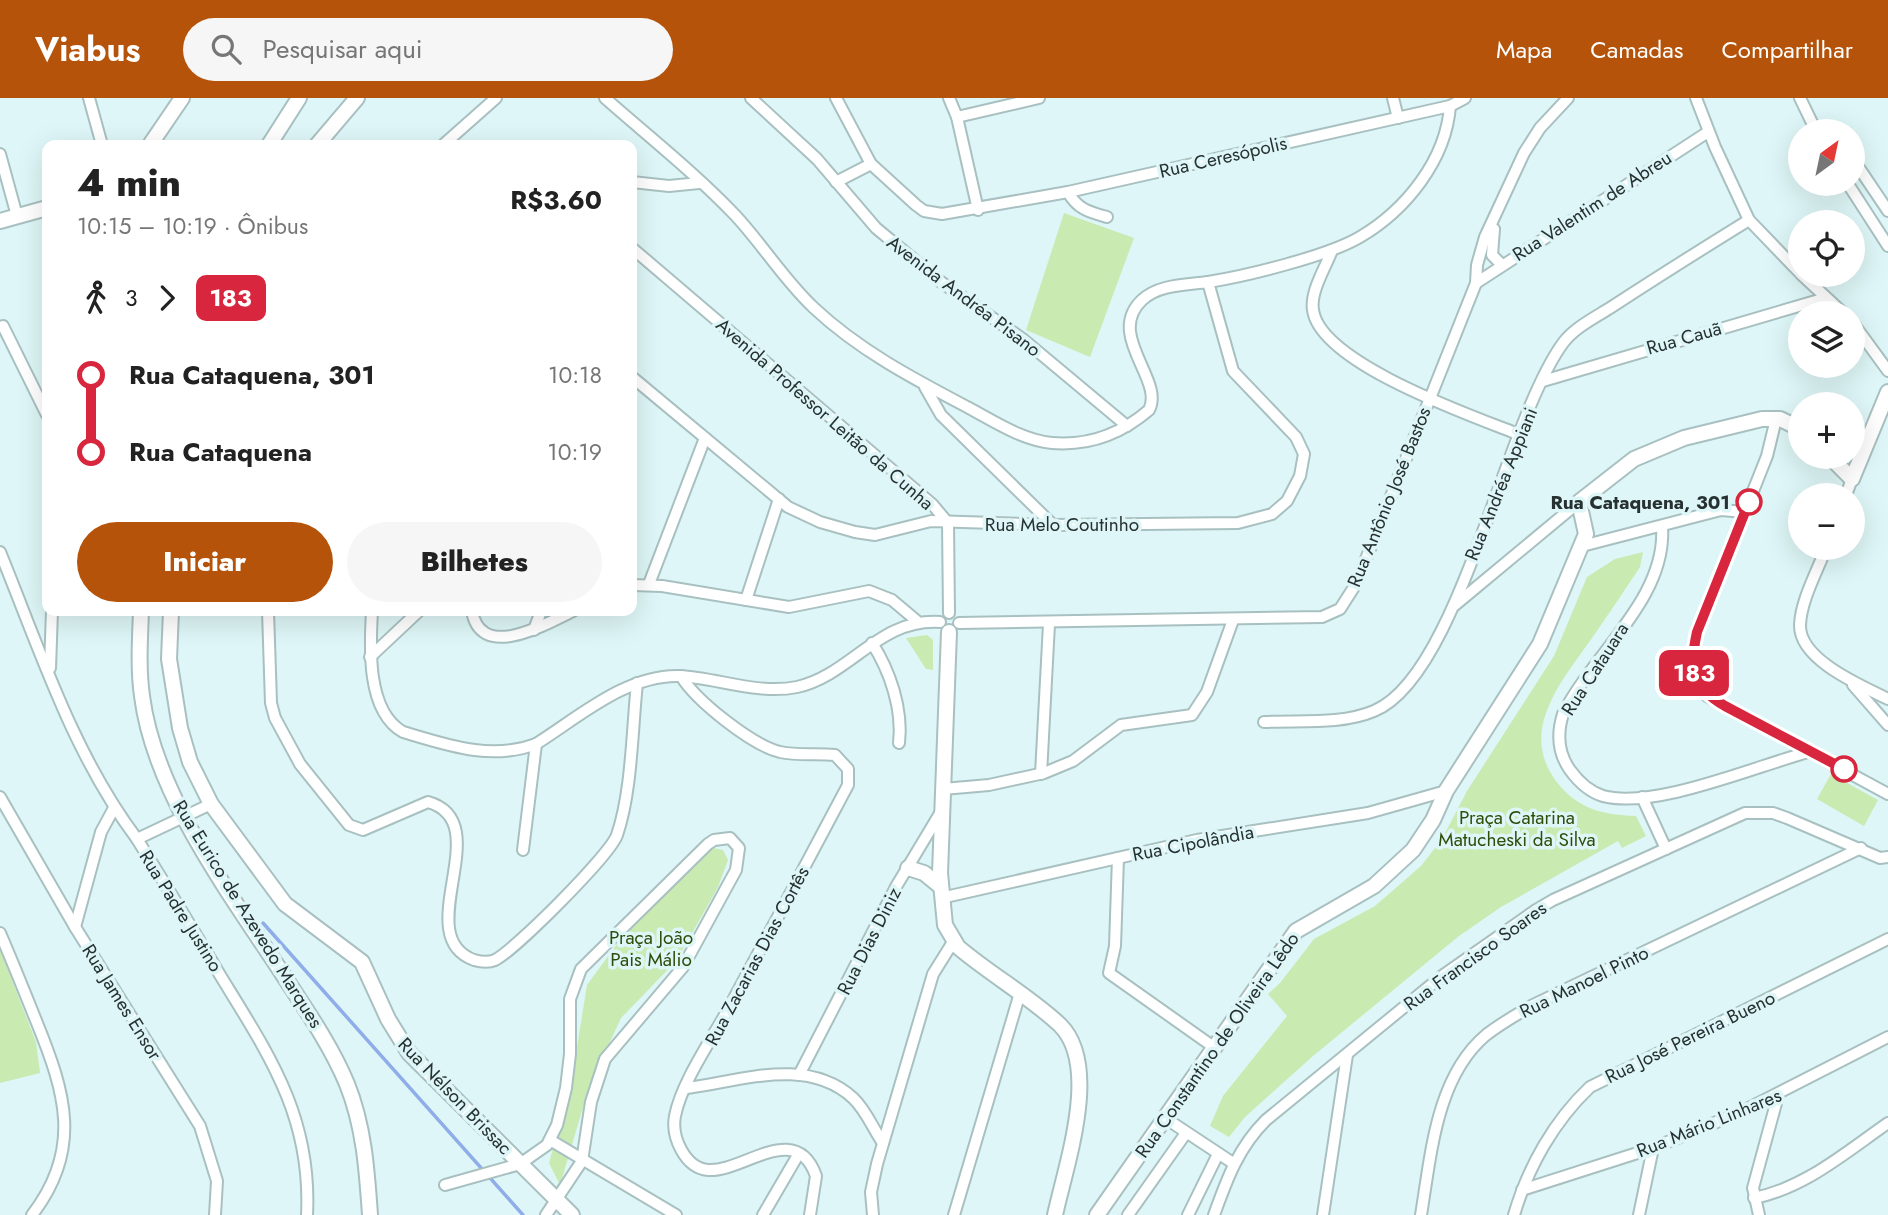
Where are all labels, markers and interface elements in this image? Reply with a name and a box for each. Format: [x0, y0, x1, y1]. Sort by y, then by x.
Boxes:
search box [183, 18, 673, 81]
text: Viabus [35, 26, 141, 73]
icon: search [207, 30, 245, 68]
text: Pesquisar aqui [263, 30, 423, 68]
text: Mapa [1496, 32, 1552, 67]
text: Camadas [1590, 32, 1683, 67]
text: Compartilhar [1721, 32, 1853, 67]
north arrow [1788, 119, 1866, 196]
map controls [1788, 119, 1865, 560]
street label: Rua Ceresópolis [1156, 129, 1290, 185]
street label: Rua Valentim de Abreu [1507, 144, 1677, 268]
text: 4 min [77, 155, 181, 210]
text: R$3.60 [510, 181, 602, 219]
text: 10:15 – 10:19 · Ônibus [77, 209, 308, 243]
button: locate [1788, 210, 1865, 287]
street label: Avenida Andréa Pisano [881, 229, 1047, 363]
icon: walk [77, 279, 115, 317]
icon: forward [148, 279, 186, 317]
text: 183 [210, 280, 252, 315]
text: 3 [125, 281, 138, 315]
button: layers [1788, 301, 1865, 378]
street label: Avenida Professor Leitão da Cunha [710, 312, 940, 516]
street label: Rua Cauã [1643, 314, 1725, 362]
text: Rua Cataquena, 301 [129, 356, 375, 394]
text: 10:18 [548, 358, 602, 392]
button: + [1788, 392, 1865, 469]
street label: Rua Antônio José Bastos [1341, 403, 1438, 591]
street label: Rua Andréa Appiani [1458, 403, 1544, 565]
text: Rua Cataquena [129, 433, 312, 471]
text: 10:19 [547, 435, 602, 469]
button: − [1788, 483, 1865, 560]
place label: Rua Cataquena, 301 [1550, 489, 1730, 516]
marker: Rua Cataquena, 301 [1736, 489, 1762, 515]
street label: Rua Melo Coutinho [985, 511, 1139, 538]
button: Iniciar [77, 522, 333, 602]
button: Bilhetes [347, 522, 602, 602]
street label: Rua Catauara [1555, 617, 1635, 721]
line badge: 183 [1654, 650, 1734, 696]
text: 183 [1673, 655, 1715, 690]
unlabelled marker [1831, 756, 1857, 782]
street label: Rua Eurico de Azevedo Marques [167, 795, 330, 1033]
park label: Praça Catarina Matucheski da Silva [1438, 804, 1596, 853]
street label: Rua Cipolândia [1130, 818, 1256, 868]
street label: Rua Padre Justino [133, 845, 229, 977]
street label: Rua Zacarias Dias Cortês [698, 861, 816, 1050]
street label: Rua Dias Diniz [830, 882, 908, 999]
street label: Rua Francisco Soares [1398, 895, 1552, 1017]
park label: Praça João Pais Málio [609, 924, 693, 973]
street label: Rua Constantino de Oliveira Lêdo [1128, 927, 1306, 1163]
street label: Rua James Ensor [76, 939, 169, 1066]
street label: Rua Manoel Pinto [1515, 939, 1653, 1025]
street label: Rua José Pereira Bueno [1600, 984, 1780, 1090]
street label: Rua Nélson Brissac [392, 1031, 518, 1161]
street label: Rua Mário Linhares [1633, 1082, 1786, 1164]

